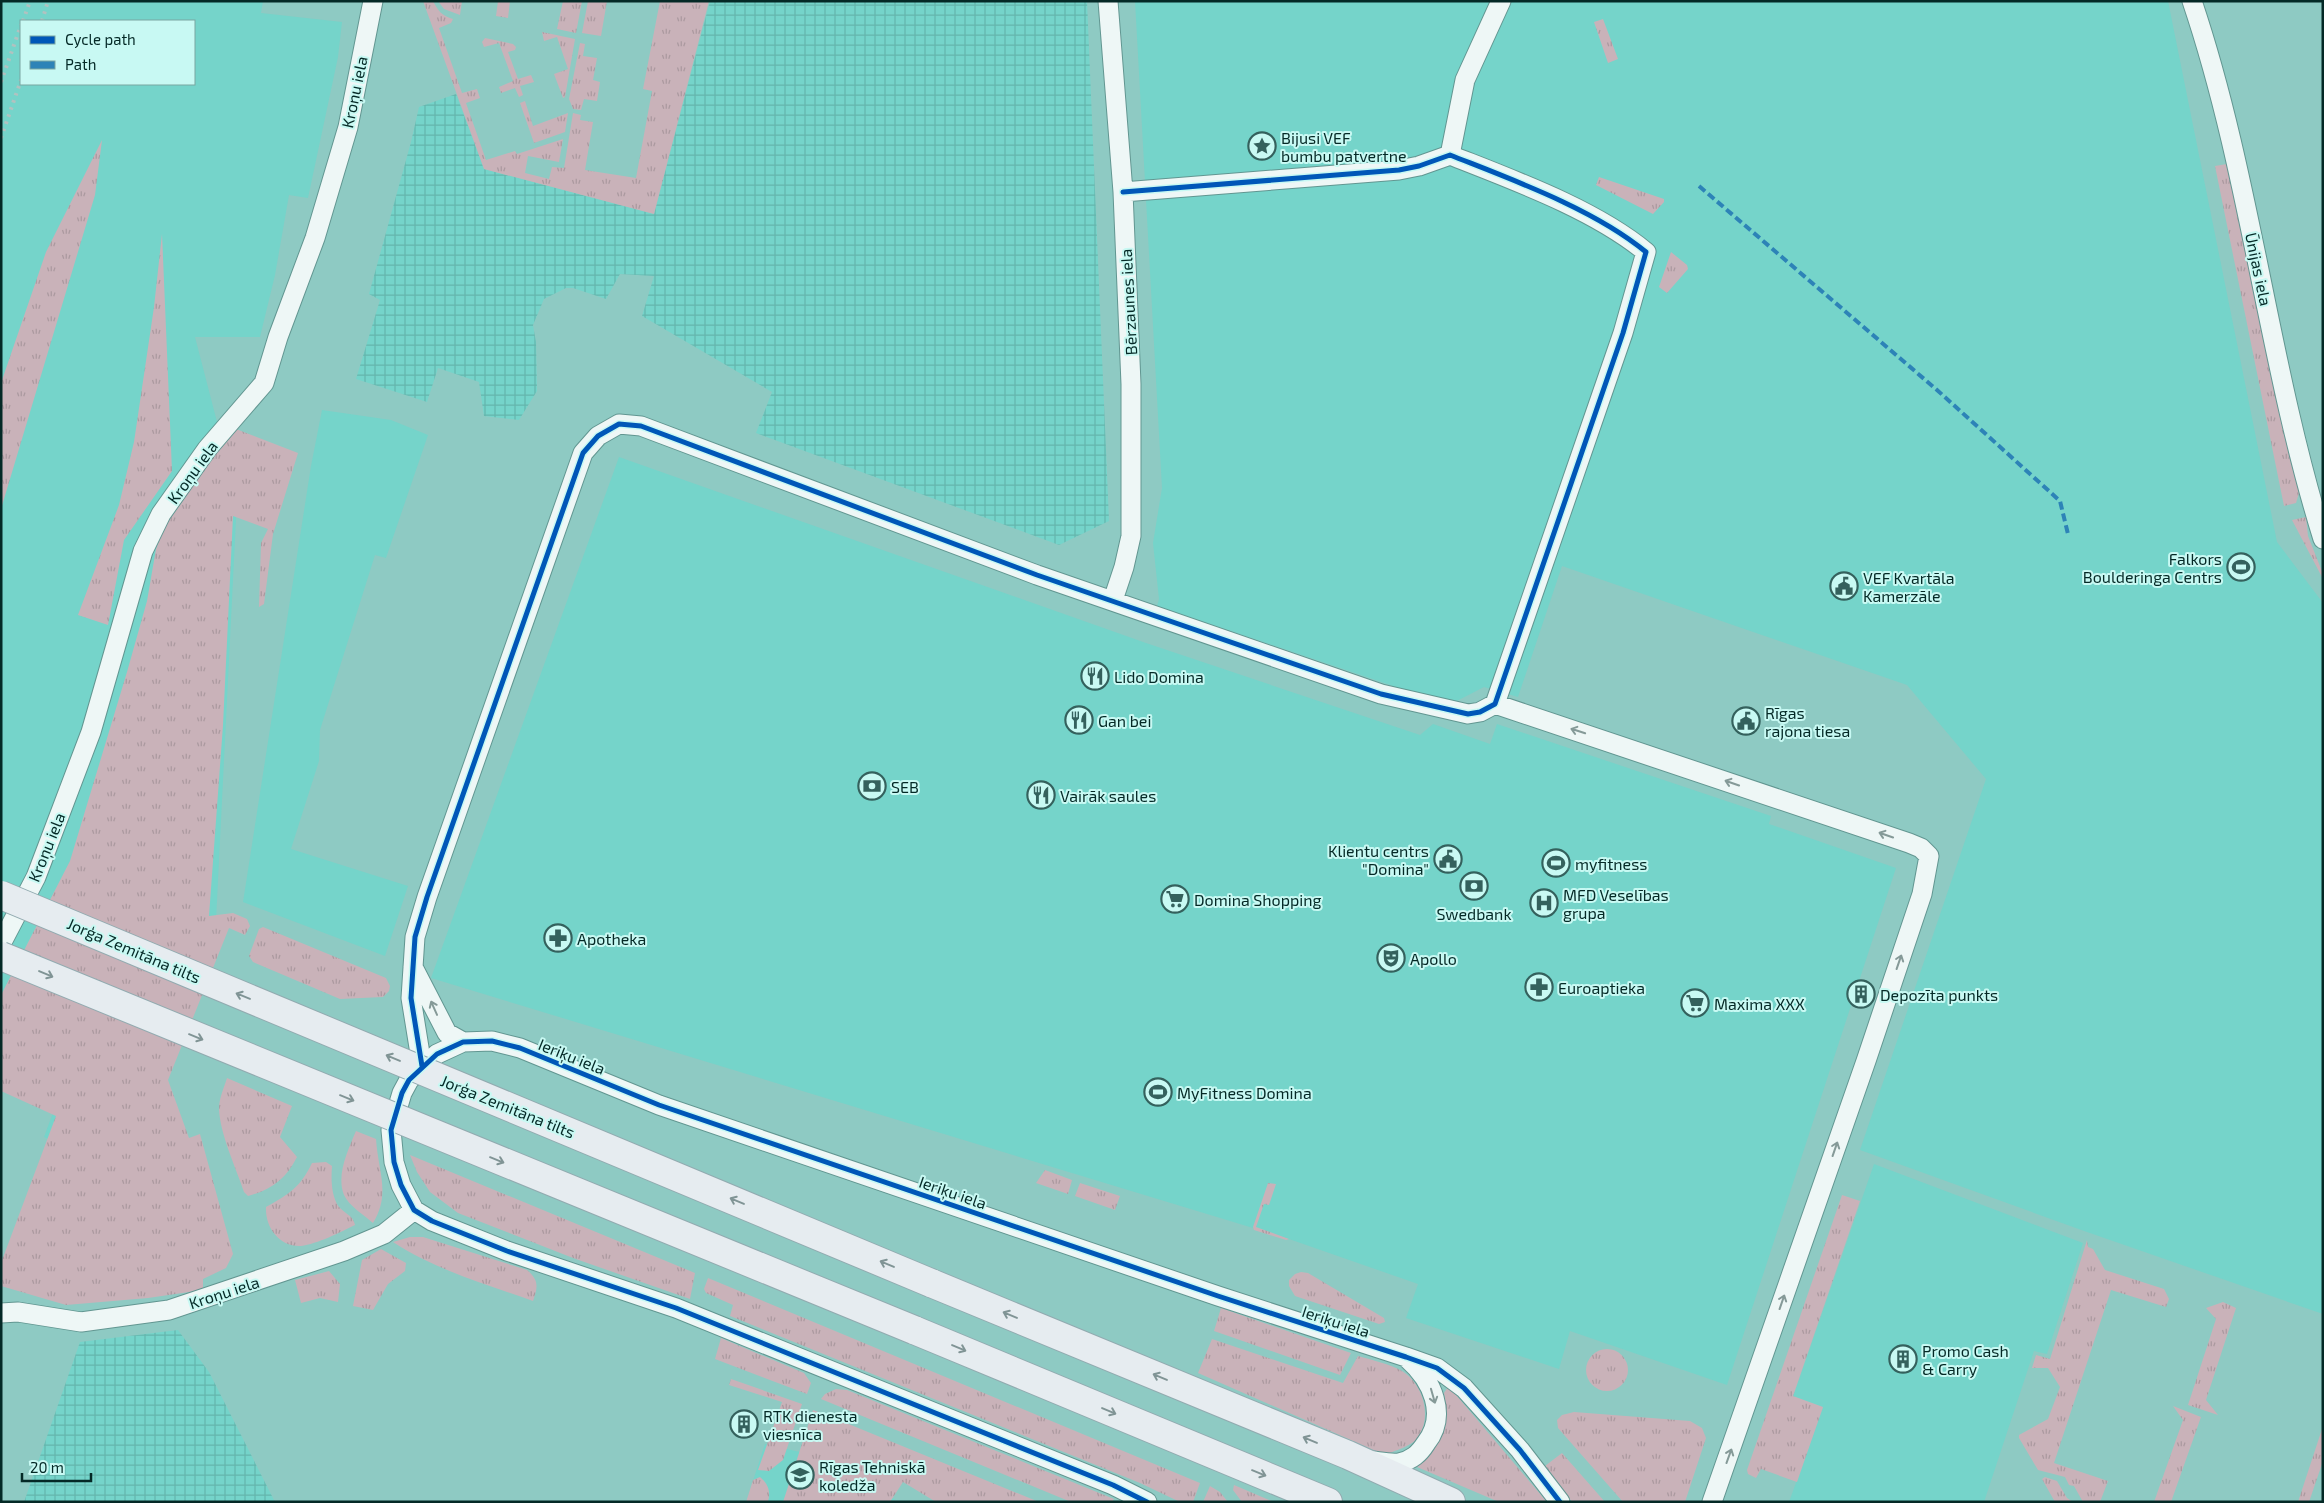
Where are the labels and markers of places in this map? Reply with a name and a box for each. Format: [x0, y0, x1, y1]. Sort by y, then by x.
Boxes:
place label: Bijusi VEF bumbu patvertne [1281, 128, 1407, 165]
place icon: Bijusi VEF bumbu patvertne [1247, 131, 1277, 161]
place label: Falkors Boulderinga Centrs [2083, 549, 2222, 586]
sports icon: Falkors Boulderinga Centrs [2226, 552, 2256, 582]
place label: VEF Kvartāla Kamerzāle [1863, 568, 1955, 605]
public building icon: VEF Kvartāla Kamerzāle [1829, 571, 1859, 601]
restaurant icon: Lido Domina [1080, 661, 1110, 691]
place label: Lido Domina [1114, 667, 1204, 686]
place label: Rīgas rajona tiesa [1765, 703, 1850, 741]
restaurant icon: Gan bei [1064, 705, 1094, 735]
public building icon: Rīgas rajona tiesa [1731, 706, 1761, 736]
place label: Gan bei [1098, 711, 1151, 730]
bank icon: SEB [857, 771, 887, 801]
place label: SEB [891, 777, 919, 796]
restaurant icon: Vairāk saules [1026, 780, 1056, 810]
place label: Vairāk saules [1060, 786, 1156, 805]
place label: Klientu centrs "Domina" [1328, 841, 1429, 878]
public building icon: Klientu centrs "Domina" [1433, 844, 1463, 874]
sports icon: myfitness [1541, 848, 1571, 878]
place label: myfitness [1575, 854, 1647, 873]
bank icon: Swedbank [1459, 871, 1489, 901]
supermarket icon: Domina Shopping [1160, 884, 1190, 914]
place label: MFD Veselības grupa [1563, 885, 1669, 922]
hospital icon: MFD Veselības grupa [1529, 888, 1559, 918]
place label: Domina Shopping [1194, 890, 1322, 909]
place label: Swedbank [1436, 904, 1512, 923]
pharmacy icon: Apotheka [543, 923, 573, 953]
place label: Apotheka [577, 929, 646, 948]
theatre icon: Apollo [1376, 943, 1406, 973]
place label: Apollo [1410, 949, 1457, 968]
pharmacy icon: Euroaptieka [1524, 972, 1554, 1002]
place label: Euroaptieka [1558, 978, 1645, 997]
building icon: Depozīta punkts [1846, 979, 1876, 1009]
place label: Depozīta punkts [1880, 985, 1998, 1004]
supermarket icon: Maxima XXX [1680, 988, 1710, 1018]
place label: Maxima XXX [1714, 994, 1805, 1013]
sports icon: MyFitness Domina [1143, 1077, 1173, 1107]
place label: MyFitness Domina [1177, 1083, 1312, 1102]
place label: Promo Cash & Carry [1922, 1341, 2009, 1378]
building icon: Promo Cash & Carry [1888, 1344, 1918, 1374]
place label: RTK dienesta viesnīca [763, 1406, 858, 1443]
building icon: RTK dienesta viesnīca [729, 1409, 759, 1439]
place label: Rīgas Tehniskā koledža [819, 1457, 926, 1494]
school or university icon: Rīgas Tehniskā koledža [785, 1460, 815, 1490]

